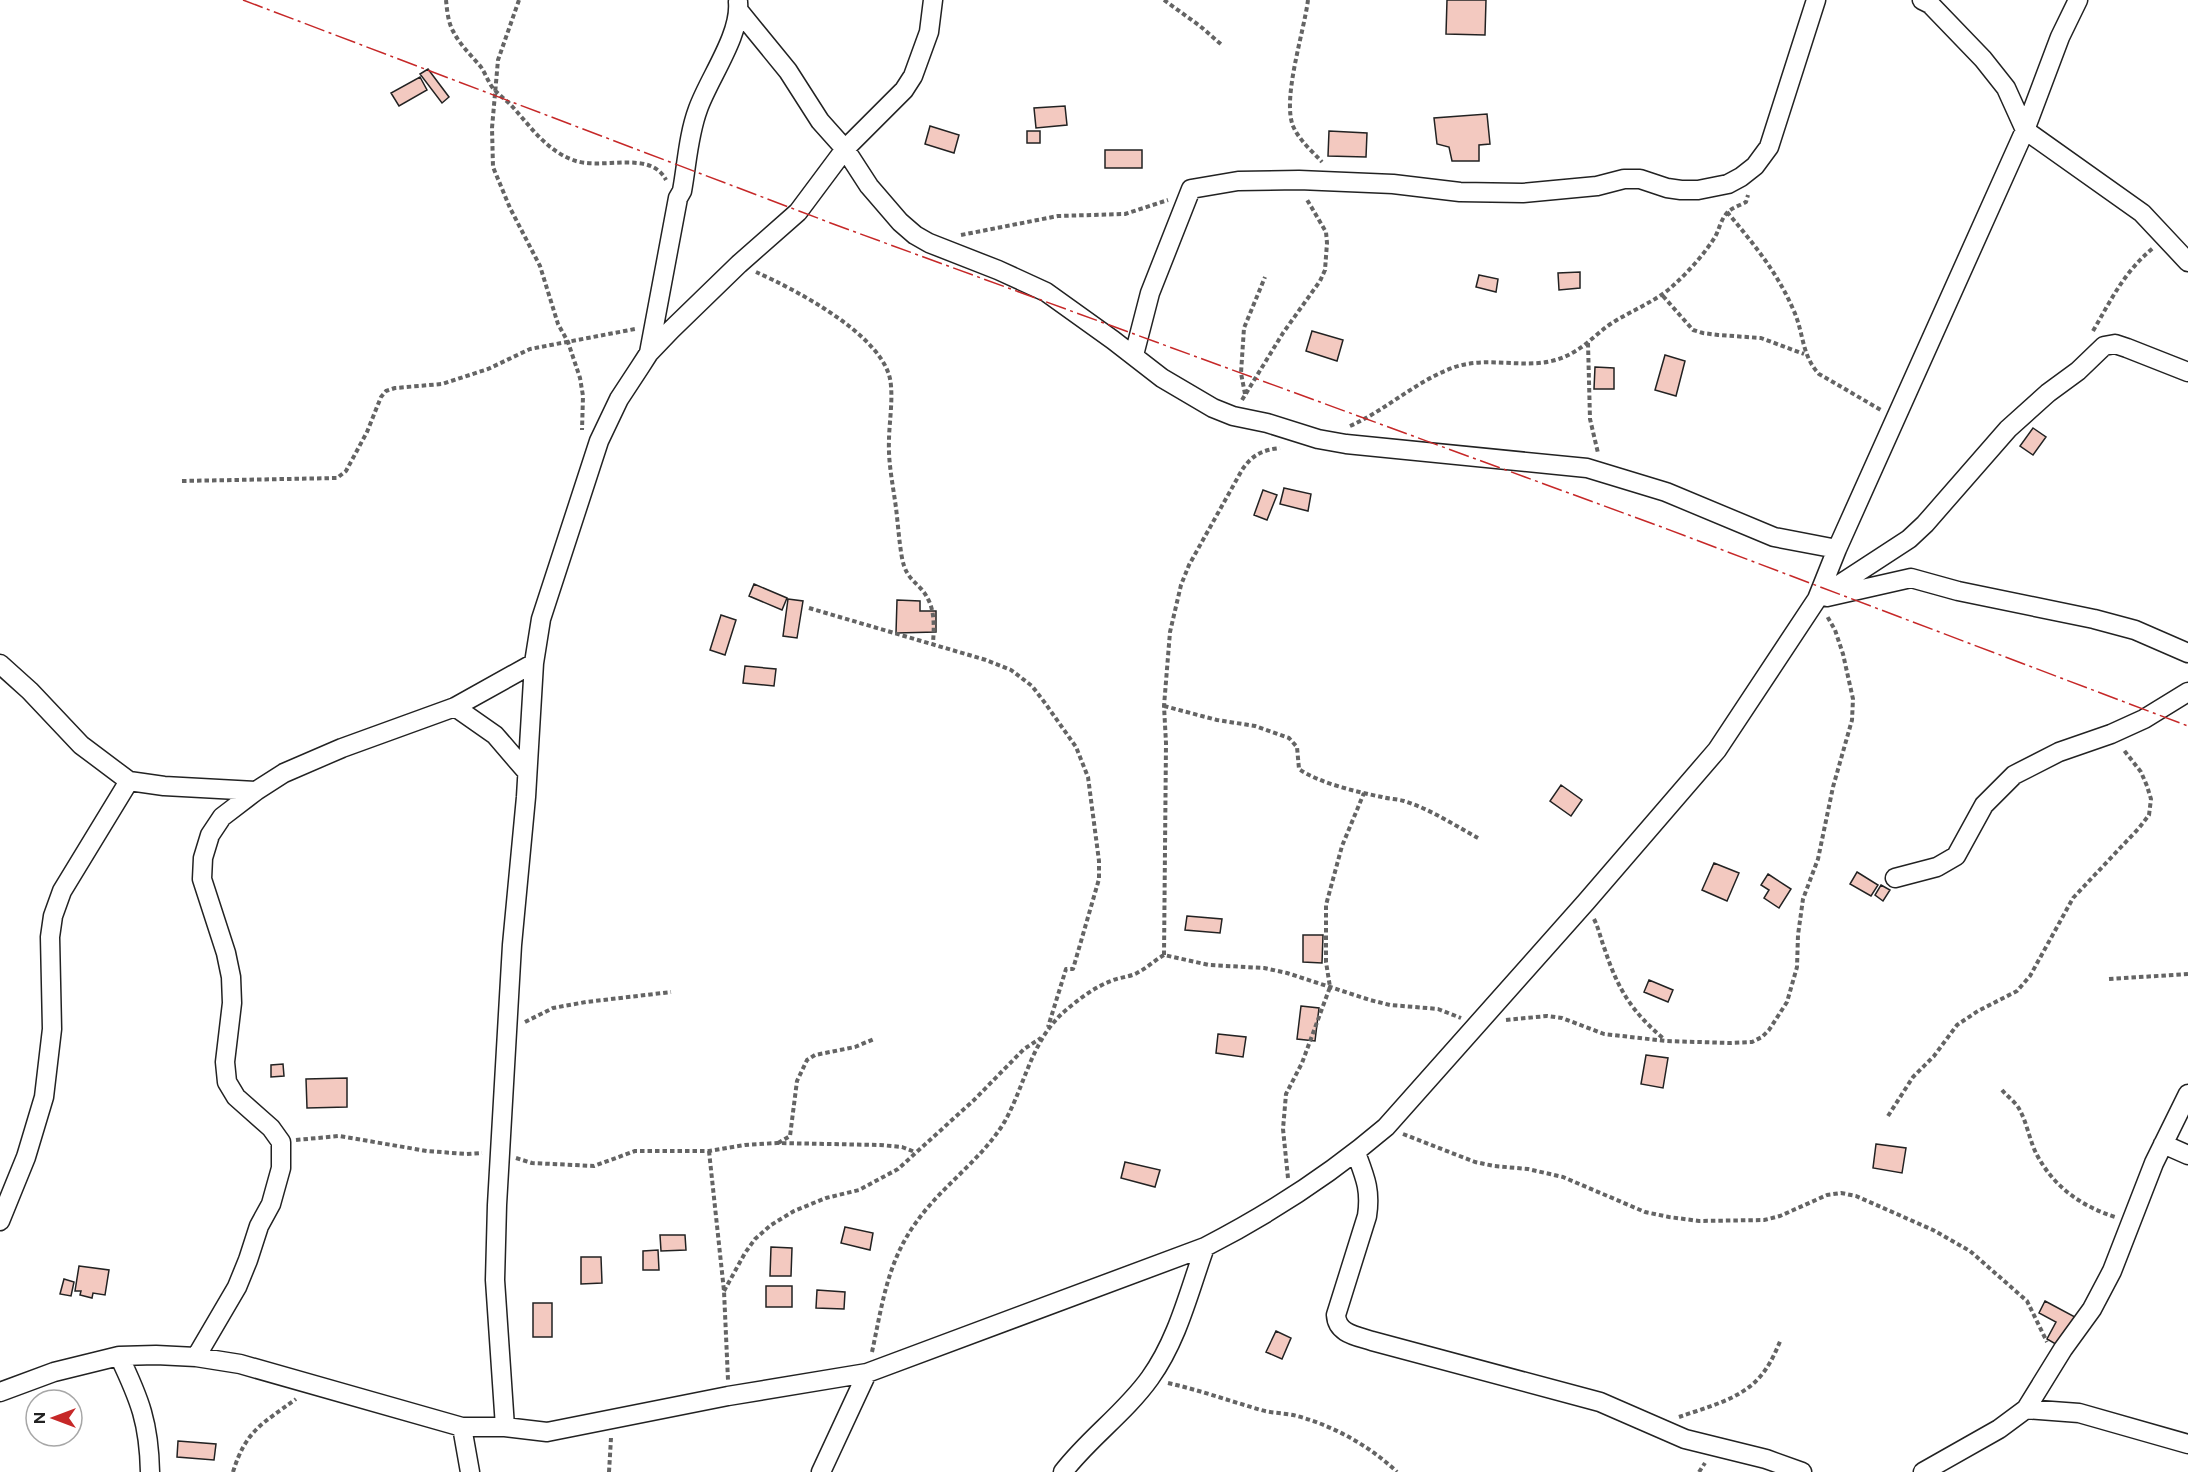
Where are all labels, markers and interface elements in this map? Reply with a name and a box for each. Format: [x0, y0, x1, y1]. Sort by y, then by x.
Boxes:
north arrow [24, 1388, 84, 1448]
text: N [30, 1412, 49, 1424]

